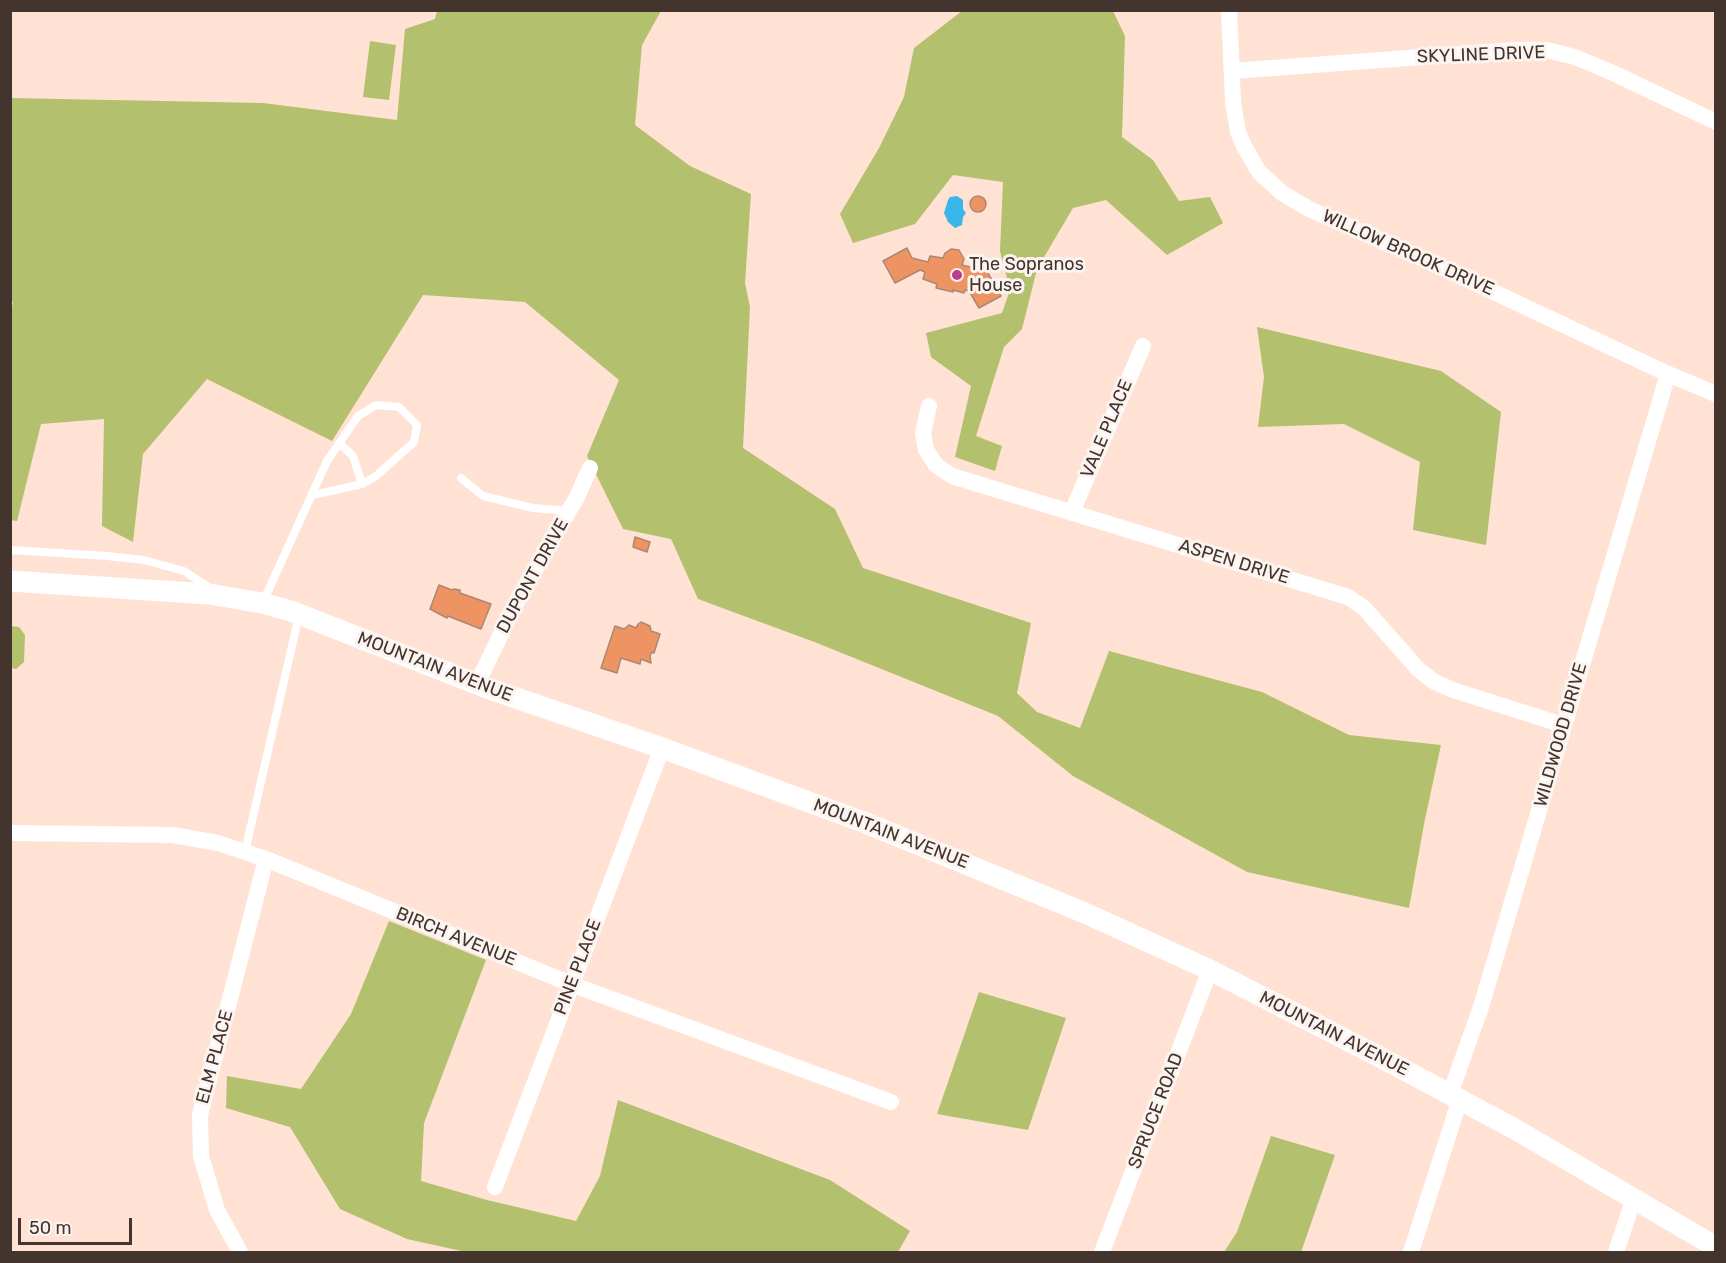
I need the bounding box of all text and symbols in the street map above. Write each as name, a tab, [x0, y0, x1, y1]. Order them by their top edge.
street label: SKYLINE DRIVE	[1416, 42, 1546, 68]
street label: WILLOW BROOK DRIVE	[1319, 205, 1497, 301]
place label: The Sopranos House	[969, 254, 1084, 296]
marker: The Sopranos House	[950, 268, 964, 282]
street label: VALE PLACE	[1077, 377, 1137, 481]
street label: DUPONT DRIVE	[493, 515, 573, 637]
street label: ASPEN DRIVE	[1176, 535, 1292, 589]
street label: MOUNTAIN AVENUE	[354, 627, 516, 707]
street label: WILDWOOD DRIVE	[1530, 660, 1592, 810]
street label: MOUNTAIN AVENUE	[810, 794, 972, 874]
street label: BIRCH AVENUE	[393, 903, 519, 971]
street label: PINE PLACE	[550, 916, 606, 1018]
street label: MOUNTAIN AVENUE	[1256, 987, 1412, 1081]
street label: ELM PLACE	[192, 1008, 238, 1106]
street label: SPRUCE ROAD	[1124, 1050, 1188, 1172]
scale bar	[21, 1206, 135, 1244]
text: 50 m	[29, 1217, 72, 1239]

